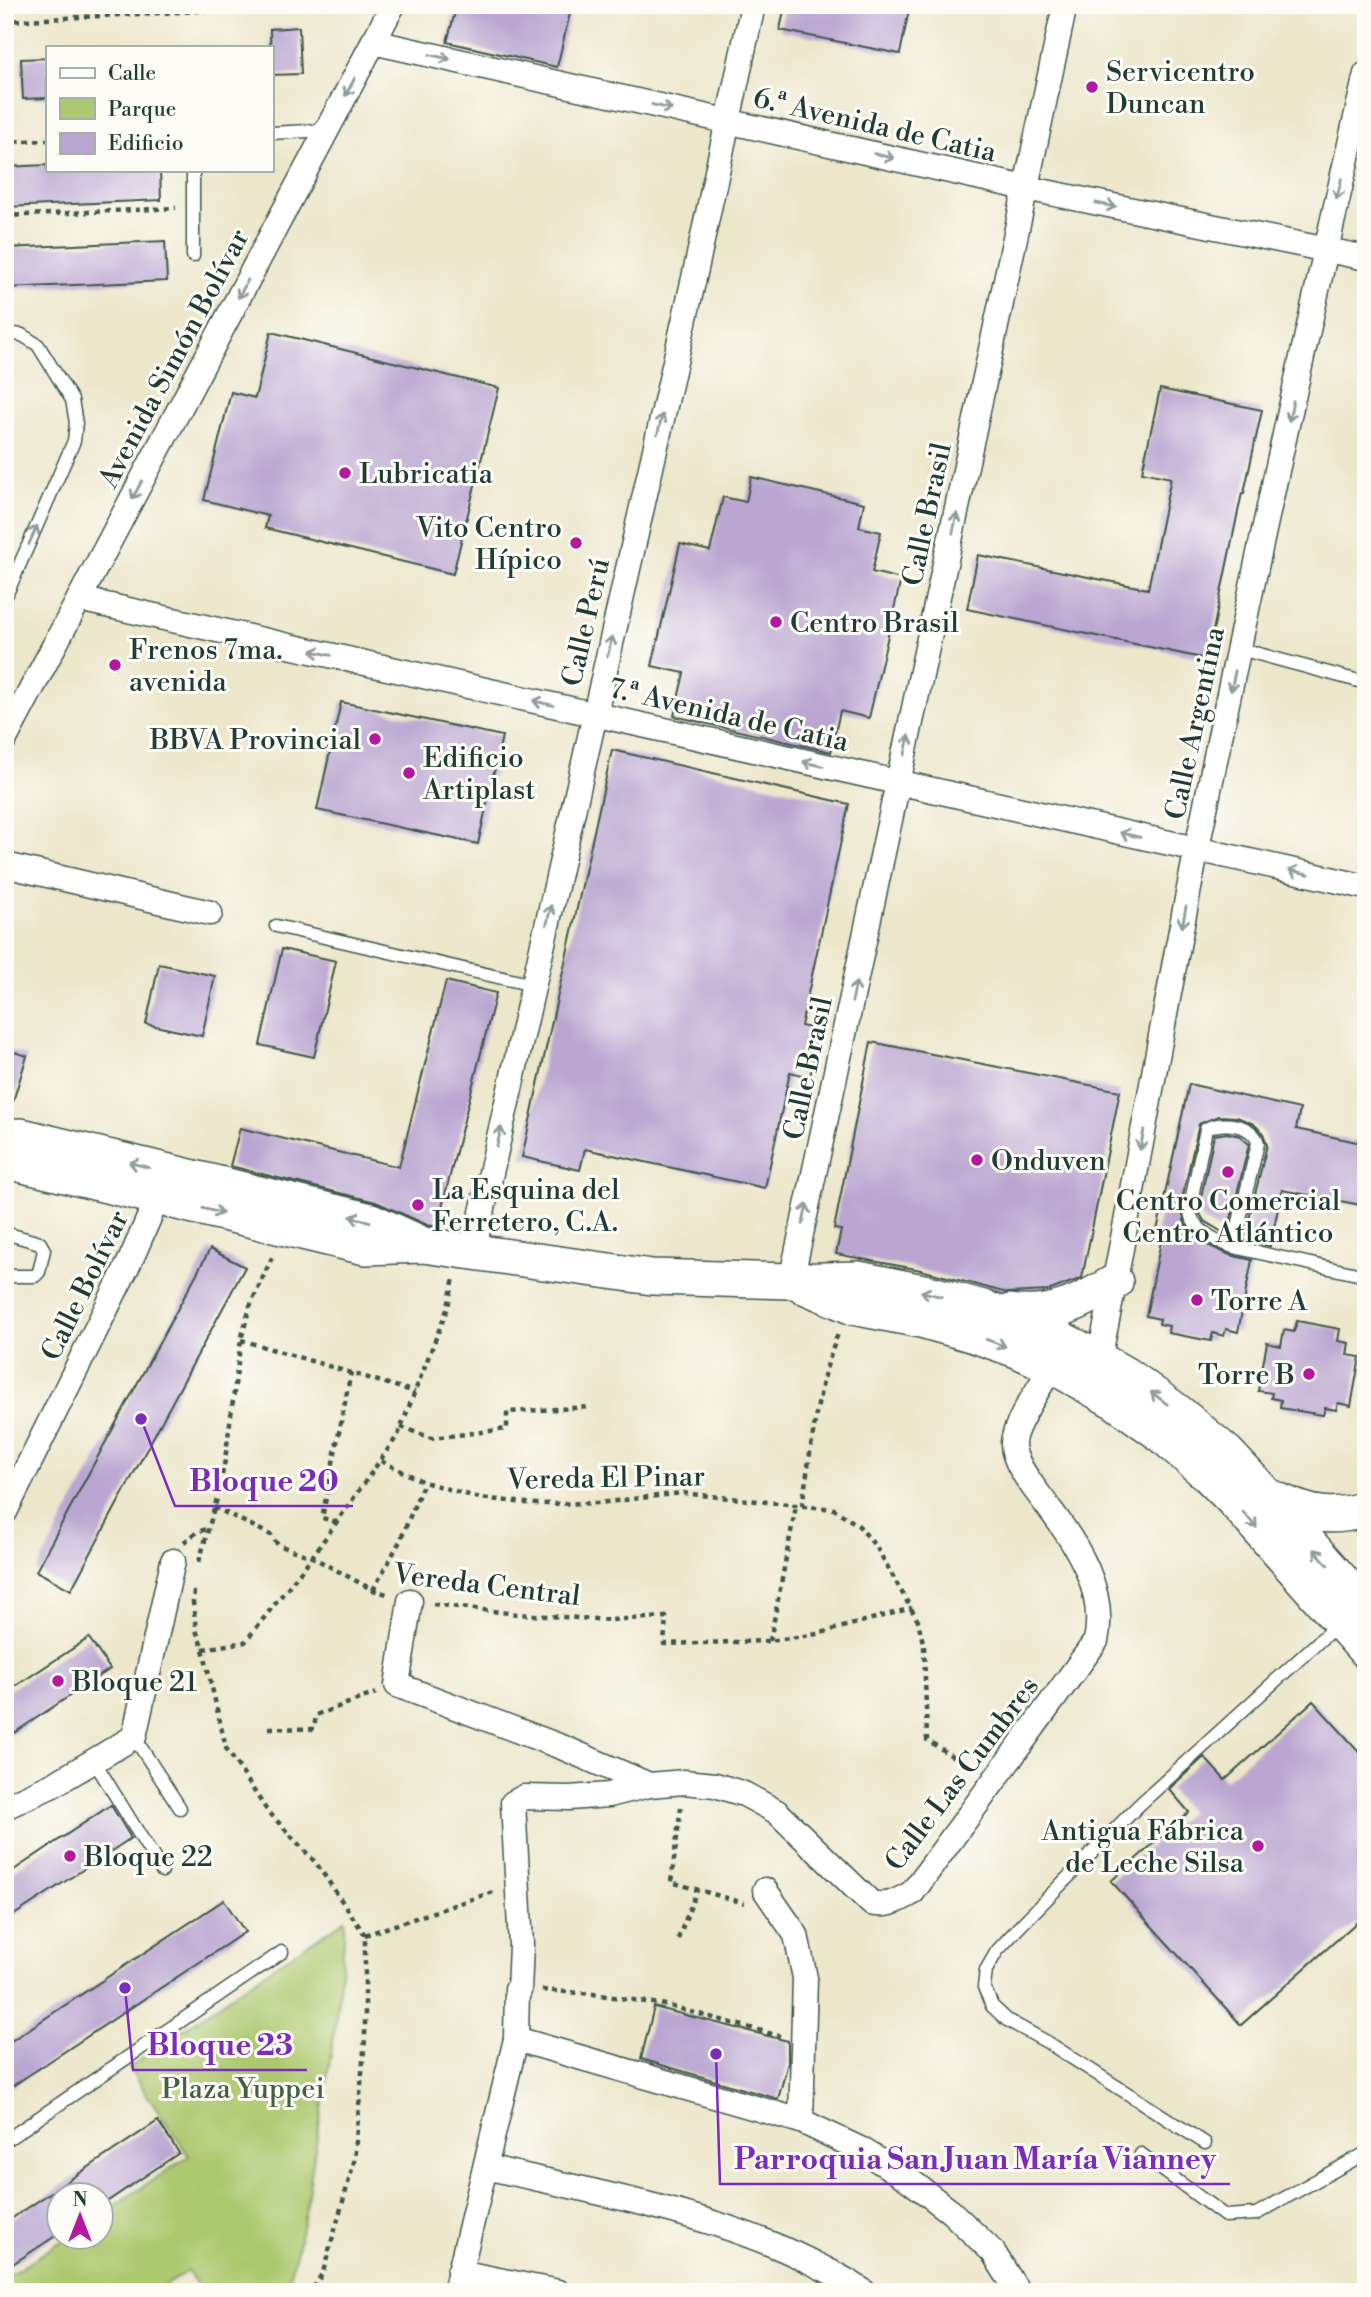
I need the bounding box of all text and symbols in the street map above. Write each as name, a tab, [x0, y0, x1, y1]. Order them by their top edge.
legend	[46, 46, 273, 172]
one-way arrow	[428, 51, 451, 64]
place label: Servicentro Duncan	[1106, 55, 1255, 122]
text: Calle	[108, 61, 156, 87]
one-way arrow	[342, 77, 356, 97]
marker: Servicentro Duncan	[1084, 79, 1100, 95]
street label: 6.ª Avenida de Catia	[750, 80, 1000, 171]
text: Parque	[108, 97, 176, 123]
one-way arrow	[650, 100, 673, 114]
text: Edificio	[108, 131, 184, 157]
one-way arrow	[872, 150, 895, 164]
one-way arrow	[1332, 177, 1345, 199]
one-way arrow	[1094, 198, 1117, 212]
street label: Avenida Simón Bolívar	[91, 223, 257, 495]
one-way arrow	[236, 278, 250, 299]
one-way arrow	[1284, 399, 1297, 422]
one-way arrow	[654, 413, 668, 436]
street label: Calle Brasil	[895, 439, 960, 589]
place label: Lubricatia	[359, 457, 494, 492]
marker: Lubricatia	[337, 465, 353, 481]
one-way arrow	[130, 479, 143, 500]
place label: Vito Centro Hípico	[415, 511, 562, 578]
one-way arrow	[948, 512, 962, 535]
one-way arrow	[27, 525, 40, 546]
marker: Vito Centro Hípico	[568, 535, 584, 551]
street label: Calle Perú	[555, 555, 618, 690]
place label: Centro Brasil	[790, 606, 959, 641]
marker: Centro Brasil	[768, 614, 784, 630]
street label: Calle Argentina	[1158, 623, 1233, 823]
place label: Frenos 7ma. avenida	[129, 633, 283, 700]
one-way arrow	[604, 635, 617, 657]
one-way arrow	[310, 646, 333, 660]
marker: Frenos 7ma. avenida	[107, 657, 123, 673]
one-way arrow	[1226, 669, 1240, 692]
street label: 7.ª Avenida de Catia	[606, 671, 853, 760]
one-way arrow	[532, 696, 555, 709]
place label: BBVA Provincial	[149, 723, 361, 758]
marker: BBVA Provincial	[367, 731, 383, 747]
one-way arrow	[900, 734, 914, 757]
place label: Edificio Artiplast	[422, 741, 535, 808]
one-way arrow	[802, 756, 825, 770]
marker: Edificio Artiplast	[401, 765, 417, 781]
one-way arrow	[1120, 827, 1142, 840]
one-way arrow	[1288, 865, 1311, 879]
one-way arrow	[542, 904, 556, 927]
one-way arrow	[1177, 905, 1191, 928]
one-way arrow	[847, 981, 861, 1004]
street label: Calle Brasil	[776, 993, 841, 1143]
one-way arrow	[493, 1126, 506, 1149]
one-way arrow	[1135, 1128, 1149, 1151]
place label: Onduven	[991, 1144, 1106, 1179]
marker: Onduven	[969, 1152, 985, 1168]
one-way arrow	[128, 1158, 151, 1171]
marker: Centro Comercial Centro Atlántico	[1220, 1164, 1236, 1180]
place label: La Esquina del Ferretero, C.A.	[432, 1173, 620, 1240]
place label: Centro Comercial Centro Atlántico	[1116, 1184, 1340, 1251]
marker: La Esquina del Ferretero, C.A.	[410, 1197, 426, 1213]
one-way arrow	[799, 1203, 813, 1226]
street label: Calle Bolívar	[34, 1205, 137, 1367]
one-way arrow	[201, 1205, 224, 1218]
one-way arrow	[349, 1211, 372, 1225]
place label: Torre A	[1211, 1284, 1308, 1319]
one-way arrow	[920, 1287, 943, 1300]
marker: Torre A	[1189, 1292, 1205, 1308]
one-way arrow	[985, 1337, 1007, 1350]
place label: Torre B	[1198, 1358, 1295, 1393]
marker: Torre B	[1301, 1366, 1317, 1382]
one-way arrow	[1150, 1391, 1169, 1405]
callout: Bloque 20	[175, 1455, 353, 1506]
street label: Vereda El Pinar	[506, 1459, 706, 1498]
text: Bloque 20	[189, 1463, 339, 1501]
one-way arrow	[1242, 1510, 1258, 1528]
one-way arrow	[1312, 1549, 1329, 1566]
street label: Vereda Central	[390, 1557, 582, 1614]
place label: Bloque 21	[71, 1665, 197, 1700]
street label: Calle Las Cumbres	[878, 1670, 1047, 1878]
marker: Bloque 21	[50, 1673, 66, 1689]
place label: Antigua Fábrica de Leche Silsa	[1041, 1814, 1245, 1881]
marker: Antigua Fábrica de Leche Silsa	[1250, 1838, 1266, 1854]
place label: Bloque 22	[83, 1840, 213, 1875]
marker: Bloque 22	[62, 1848, 78, 1864]
callout: Bloque 23	[133, 2019, 307, 2070]
text: Bloque 23	[147, 2027, 293, 2065]
park label: Plaza Yuppei	[161, 2072, 325, 2107]
callout: Parroquia San Juan María Vianney	[720, 2133, 1230, 2184]
text: Parroquia San Juan María Vianney	[734, 2141, 1217, 2179]
north arrow	[46, 2182, 116, 2252]
text: N	[72, 2188, 88, 2212]

